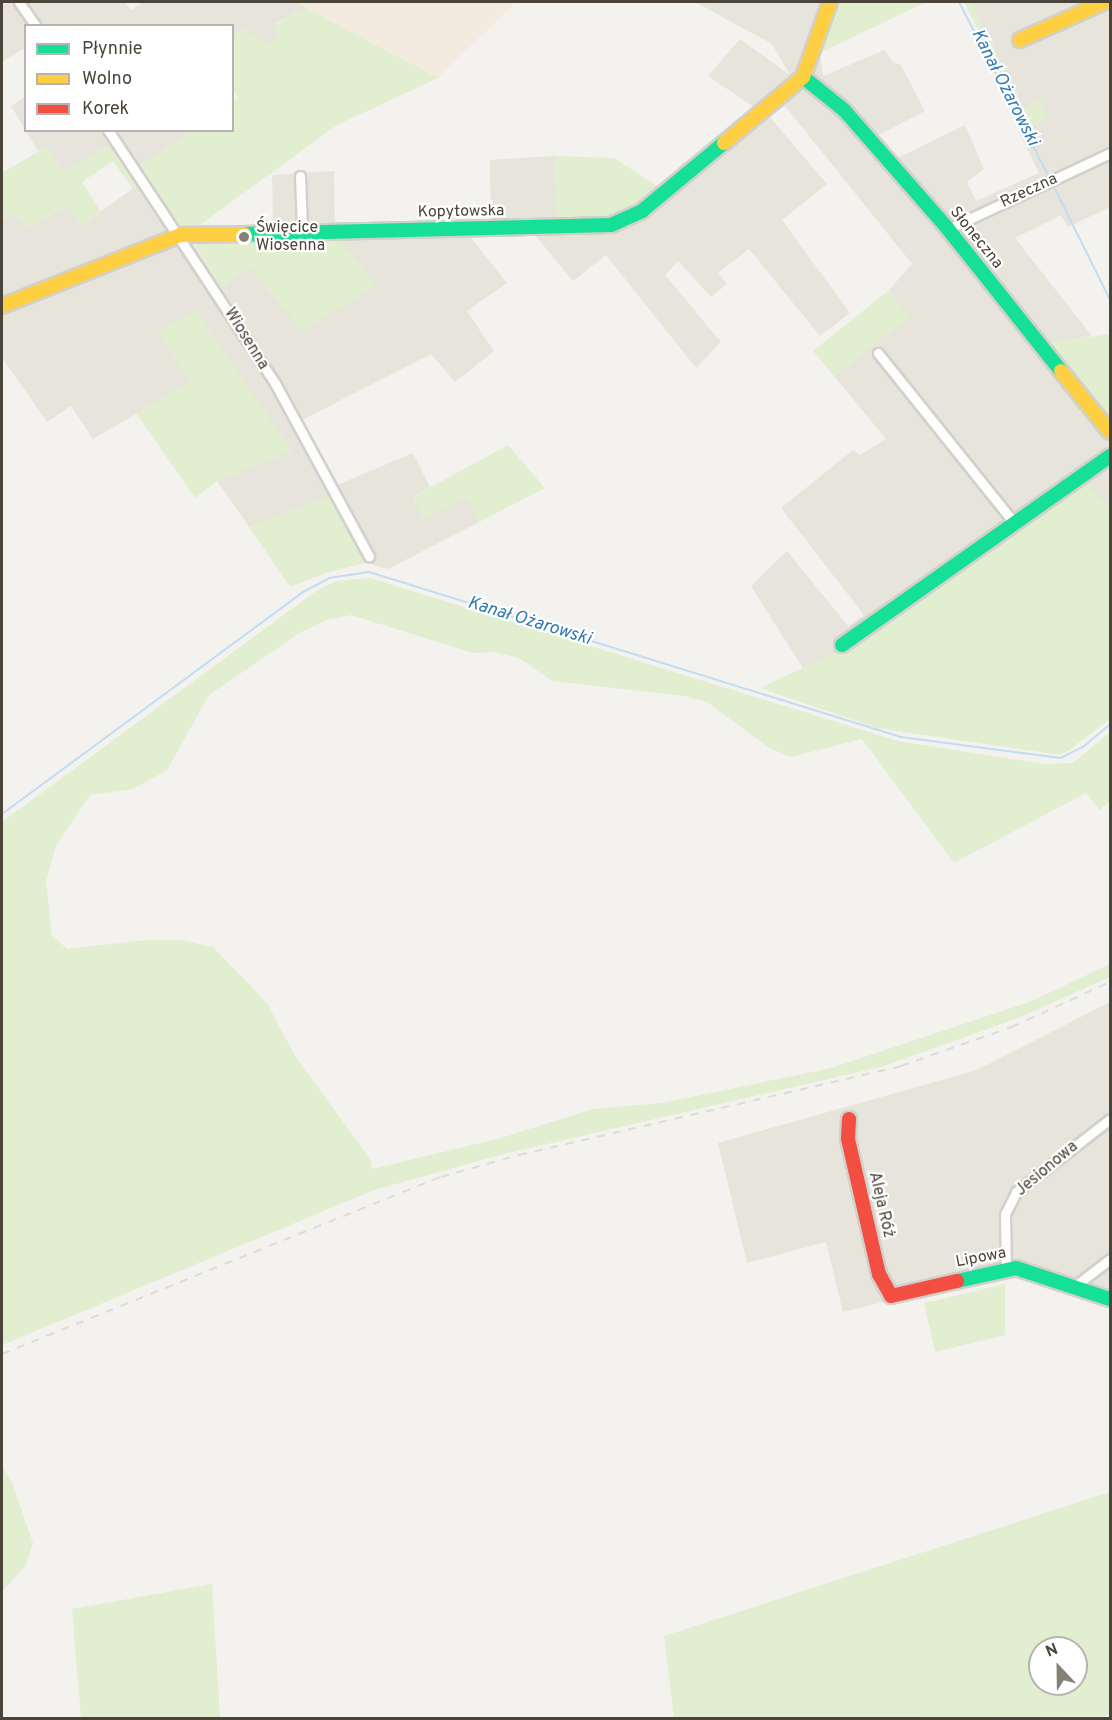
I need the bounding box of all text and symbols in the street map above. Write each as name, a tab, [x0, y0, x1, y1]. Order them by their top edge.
legend	[24, 24, 234, 132]
water label: Kanał Ożarowski	[965, 26, 1043, 150]
text: Płynnie	[82, 38, 143, 61]
text: Wolno	[82, 68, 132, 91]
text: Korek	[82, 98, 129, 121]
street label: Rzeczna	[997, 169, 1061, 213]
street label: Kopytowska	[418, 202, 504, 222]
street label: Słoneczna	[945, 203, 1007, 273]
place label: Święcice Wiosenna	[256, 218, 325, 256]
marker: Święcice Wiosenna	[237, 230, 251, 244]
street label: Wiosenna	[220, 305, 272, 373]
water label: Kanał Ożarowski	[465, 593, 593, 651]
street label: Jesionowa	[1012, 1137, 1082, 1201]
street label: Aleja Róż	[864, 1170, 898, 1240]
street label: Lipowa	[954, 1244, 1008, 1272]
north arrow	[1028, 1636, 1088, 1696]
text: N	[1043, 1640, 1061, 1663]

